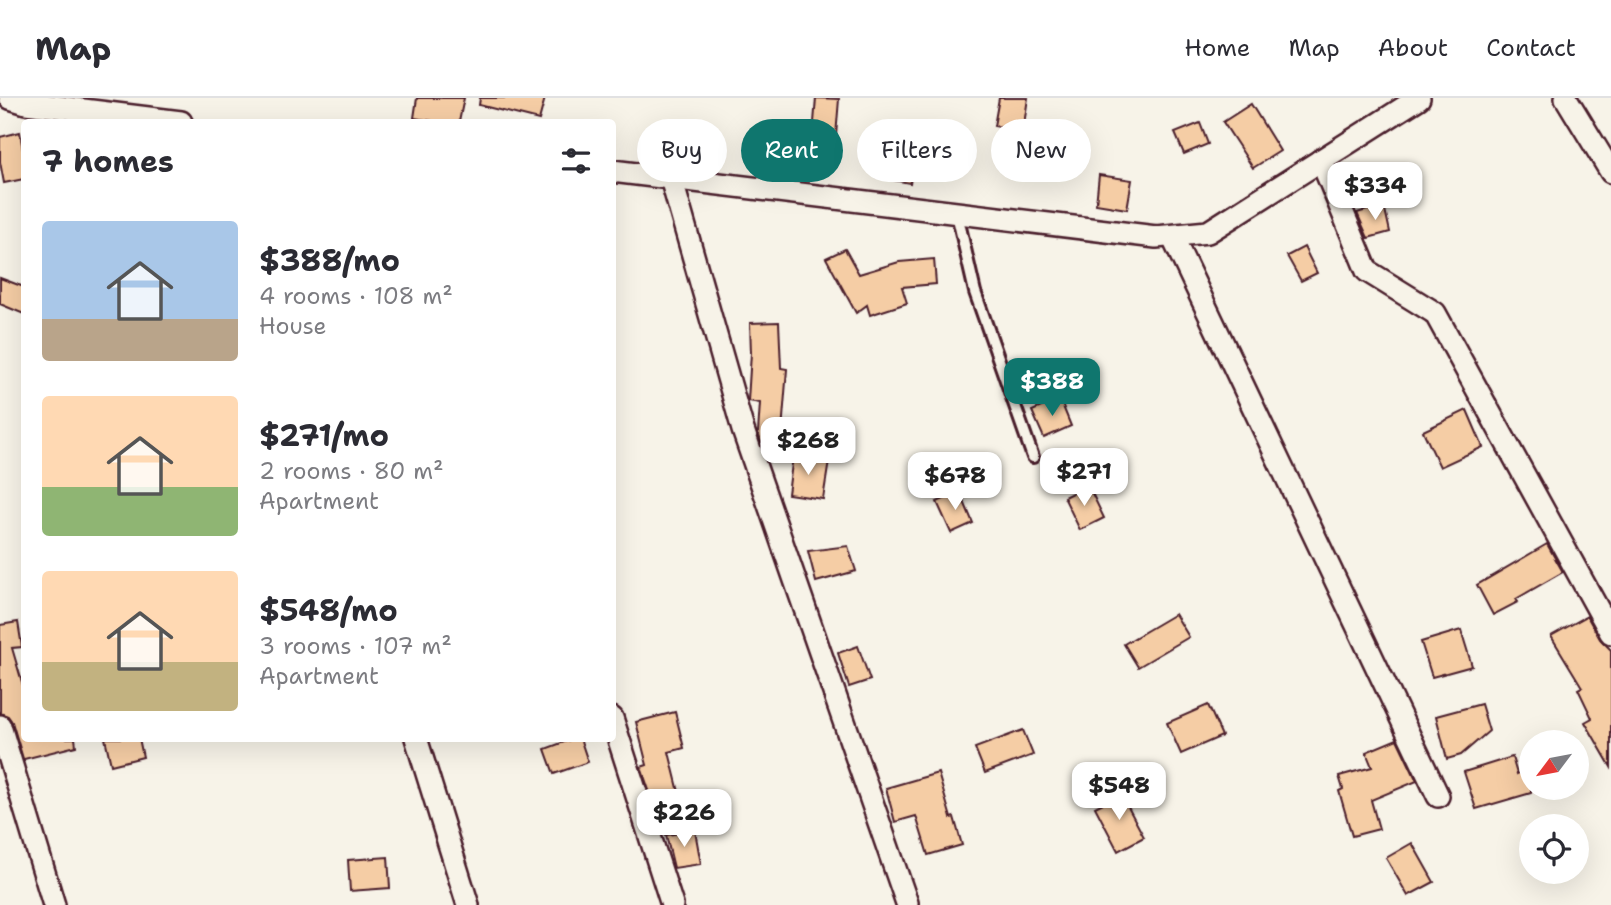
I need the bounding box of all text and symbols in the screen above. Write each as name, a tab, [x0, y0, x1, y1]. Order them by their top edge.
text: Map	[35, 26, 111, 71]
text: Home	[1184, 32, 1250, 64]
text: Map	[1288, 32, 1340, 64]
text: About	[1378, 32, 1448, 64]
text: Contact	[1486, 32, 1576, 64]
chip: Buy	[637, 119, 727, 182]
chip: Rent	[741, 119, 843, 182]
chip: Filters	[857, 119, 977, 182]
chip: New	[991, 119, 1091, 182]
text: 7 homes	[42, 141, 174, 182]
icon: filters	[557, 142, 595, 180]
pin: $334	[1334, 162, 1416, 222]
text: $334	[1343, 170, 1407, 200]
text: $388/mo	[259, 240, 400, 281]
icon: home	[98, 249, 182, 333]
text: 4 rooms · 108 m²	[259, 281, 453, 311]
text: House	[259, 311, 327, 341]
pin: $388	[1011, 358, 1093, 418]
text: $388	[1020, 366, 1084, 396]
text: $271/mo	[259, 415, 389, 456]
pin: $268	[767, 418, 849, 477]
icon: home	[98, 424, 182, 508]
text: $268	[777, 425, 839, 455]
pin: $271	[1043, 448, 1125, 508]
pin: $678	[914, 452, 996, 512]
text: 2 rooms · 80 m²	[259, 456, 444, 486]
text: $271	[1056, 456, 1112, 486]
text: $678	[924, 460, 986, 490]
text: Apartment	[259, 486, 379, 516]
text: $548/mo	[259, 590, 398, 631]
icon: home	[98, 599, 182, 683]
text: 3 rooms · 107 m²	[259, 631, 452, 661]
text: Apartment	[259, 661, 379, 691]
north arrow	[1519, 730, 1589, 800]
map controls	[1519, 730, 1589, 884]
pin: $548	[1078, 762, 1160, 822]
text: $548	[1088, 770, 1150, 800]
pin: $226	[643, 790, 725, 849]
text: $226	[653, 797, 715, 827]
button: locate	[1519, 814, 1589, 884]

